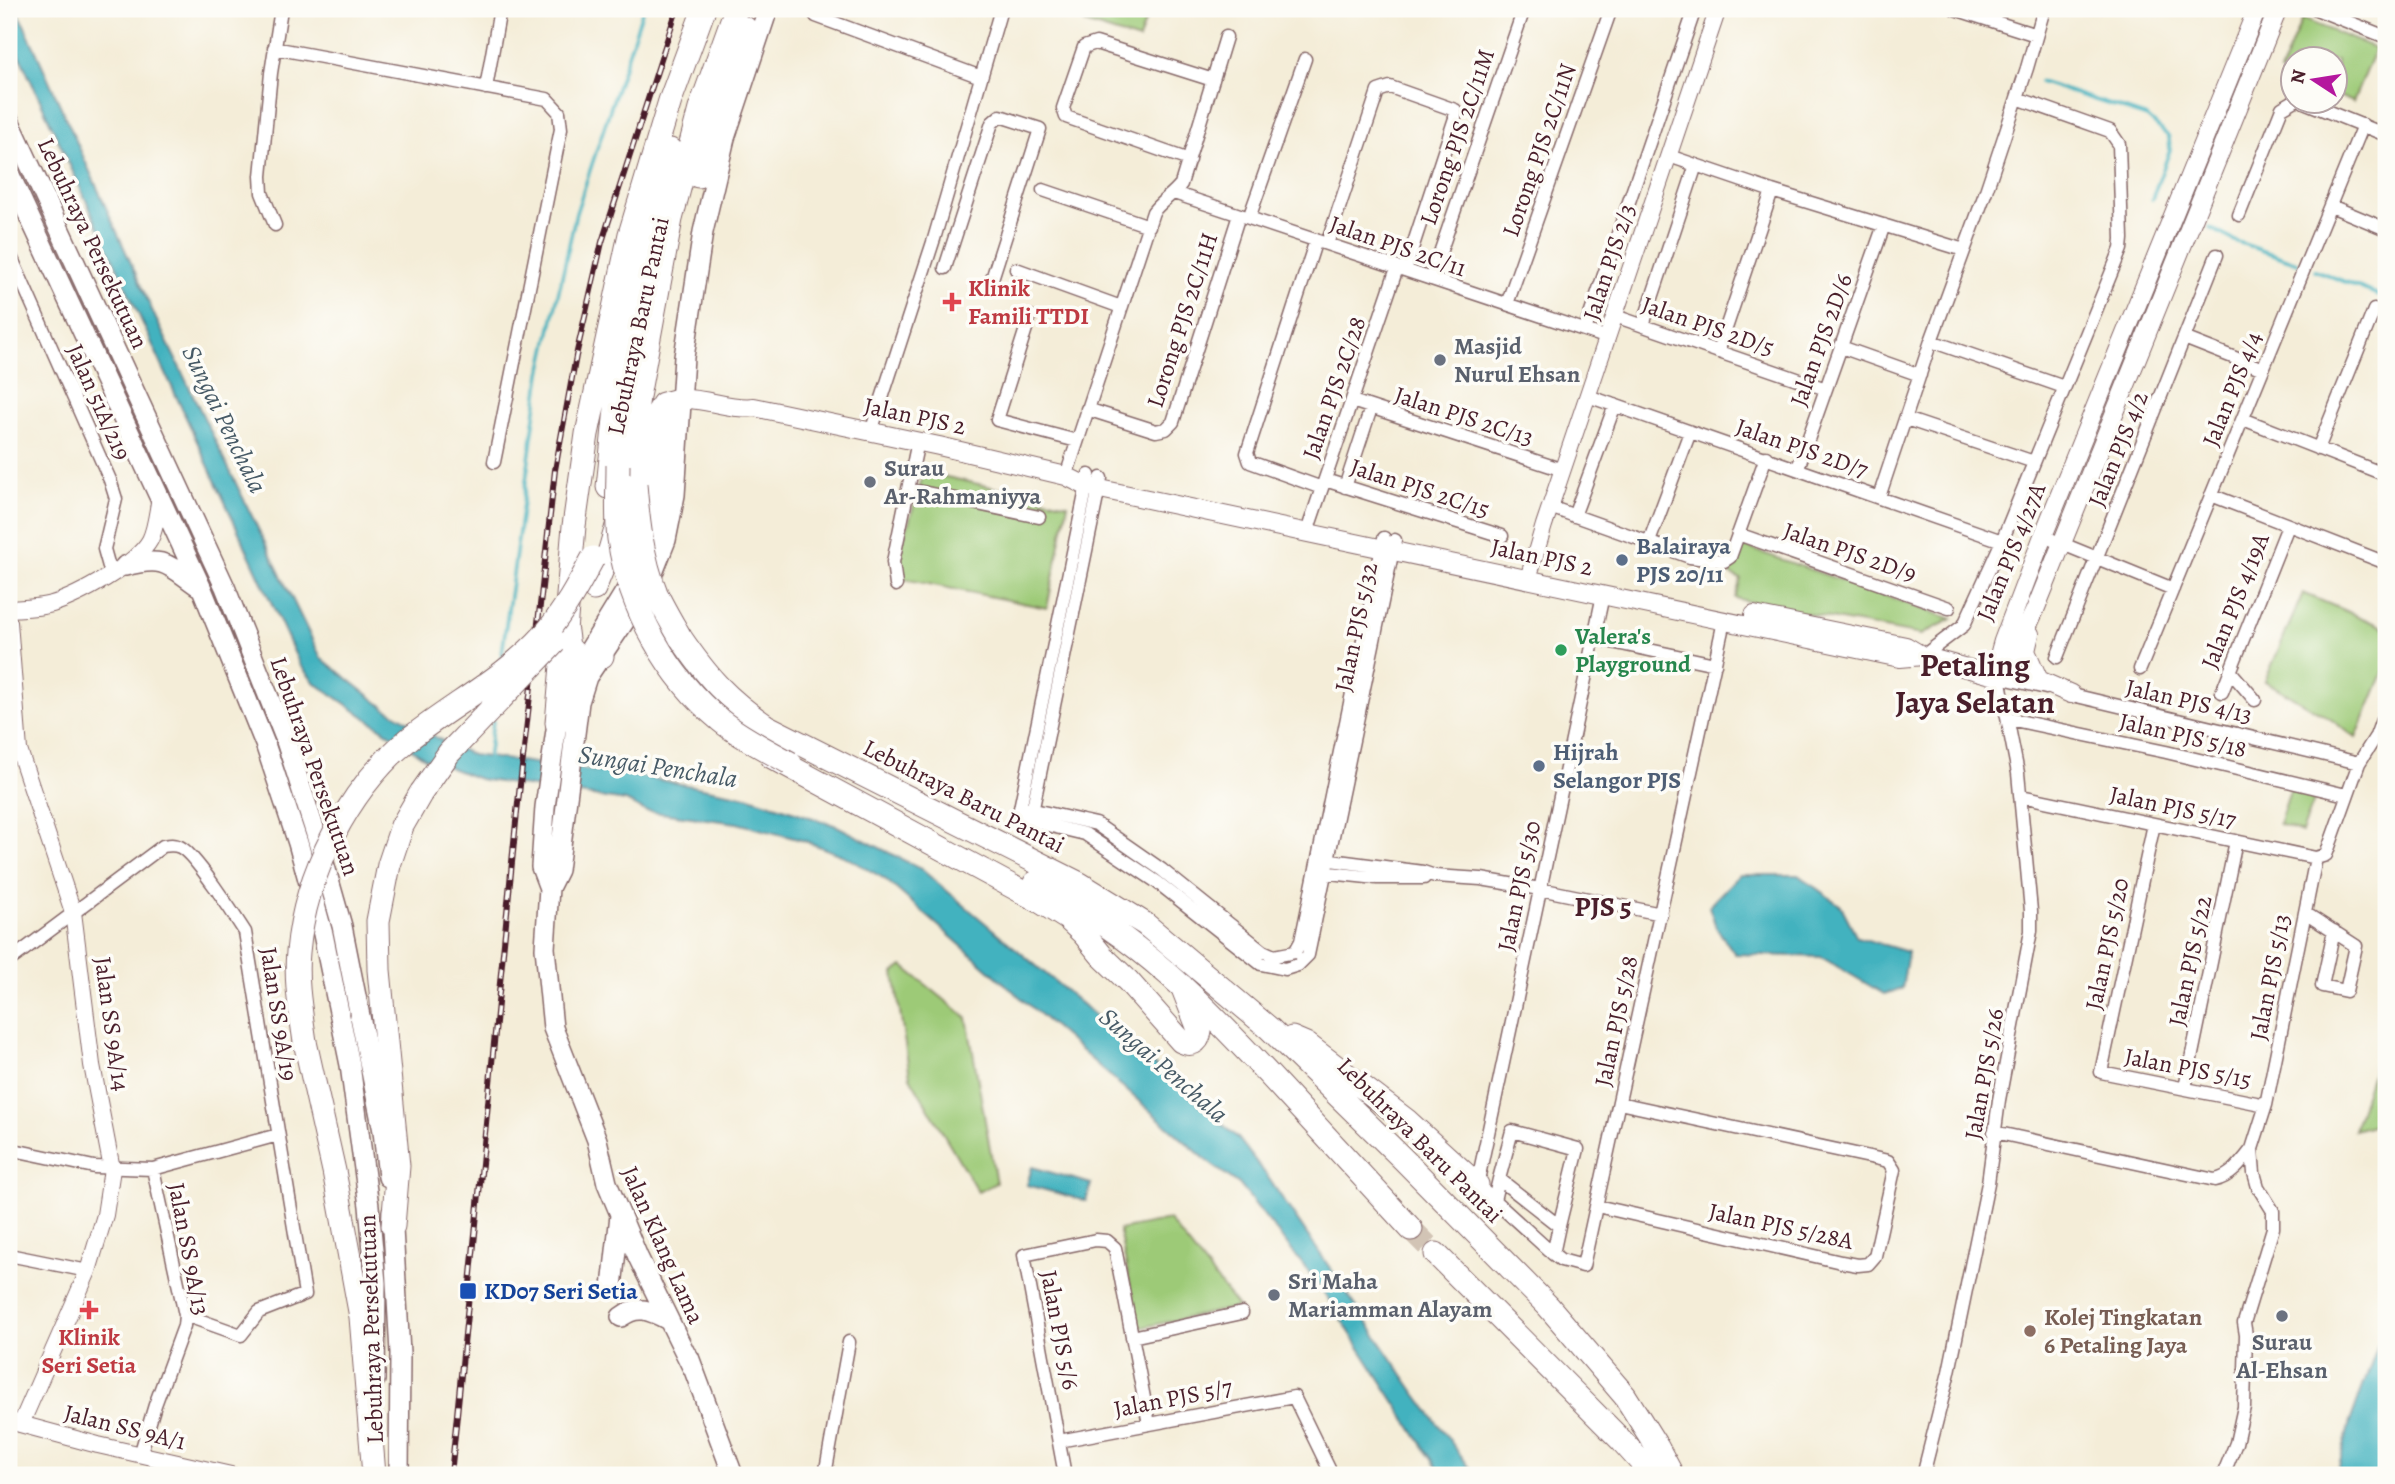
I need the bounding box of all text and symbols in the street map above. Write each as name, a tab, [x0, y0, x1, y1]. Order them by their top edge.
street label: Lorong PJS 2C/11M	[1412, 45, 1502, 229]
north arrow	[2280, 46, 2350, 116]
street label: Lorong PJS 2C/11N	[1494, 59, 1584, 241]
text: N	[2284, 67, 2313, 86]
street label: Lebuhraya Persekutuan	[30, 132, 156, 354]
street label: Jalan PJS 2/3	[1575, 199, 1643, 325]
street label: Jalan PJS 2C/11	[1325, 208, 1471, 284]
street label: Lebuhraya Baru Pantai	[599, 214, 677, 438]
street label: Lorong PJS 2C/11H	[1139, 228, 1225, 412]
street label: Jalan PJS 2D/6	[1782, 269, 1860, 411]
place label: Klinik Famili TTDI	[968, 272, 1089, 332]
street label: Jalan PJS 2D/5	[1637, 288, 1779, 364]
marker: Klinik Famili TTDI	[942, 292, 962, 312]
street label: Jalan PJS 2C/28	[1295, 312, 1373, 464]
street label: Jalan PJS 4/4	[2194, 327, 2270, 451]
place label: Masjid Nurul Ehsan	[1454, 330, 1581, 390]
street label: Jalan 51A/219	[59, 339, 139, 465]
water label: Sungai Penchala	[174, 339, 275, 499]
marker: Masjid Nurul Ehsan	[1432, 352, 1448, 368]
street label: Jalan PJS 2C/13	[1390, 378, 1538, 454]
street label: Jalan PJS 4/2	[2080, 386, 2156, 512]
street label: Jalan PJS 2	[861, 390, 969, 442]
street label: Jalan PJS 2D/7	[1732, 410, 1873, 486]
street label: Jalan PJS 2C/15	[1346, 450, 1494, 526]
place label: Surau Ar-Rahmaniyya	[883, 452, 1042, 512]
marker: Surau Ar-Rahmaniyya	[862, 474, 878, 490]
street label: Jalan PJS 4/27A	[1969, 477, 2054, 626]
street label: Jalan PJS 2D/9	[1779, 514, 1921, 590]
street label: Jalan PJS 4/19A	[2193, 527, 2277, 674]
place label: Balairaya PJS 20/11	[1636, 530, 1731, 590]
street label: Jalan PJS 2	[1488, 531, 1596, 583]
marker: Balairaya PJS 20/11	[1614, 552, 1630, 568]
street label: Jalan PJS 5/32	[1327, 559, 1385, 695]
place label: Valera's Playground	[1574, 620, 1691, 680]
marker: Valera's Playground	[1553, 642, 1569, 658]
district label: Petaling Jaya Selatan	[1895, 643, 2055, 724]
street label: Lebuhraya Persekutuan	[263, 652, 367, 880]
street label: Jalan PJS 4/13	[2123, 671, 2255, 731]
street label: Jalan PJS 5/18	[2116, 705, 2250, 765]
street label: Lebuhraya Baru Pantai	[858, 731, 1070, 861]
place label: Hijrah Selangor PJS	[1553, 736, 1681, 796]
water label: Sungai Penchala	[576, 737, 740, 796]
marker: Hijrah Selangor PJS	[1531, 758, 1547, 774]
street label: Jalan PJS 5/17	[2107, 778, 2240, 836]
street label: Jalan PJS 5/30	[1490, 818, 1548, 954]
street label: Jalan PJS 5/20	[2077, 875, 2137, 1013]
district label: PJS 5	[1574, 888, 1632, 926]
street label: Jalan PJS 5/22	[2161, 893, 2219, 1029]
street label: Jalan PJS 5/13	[2242, 911, 2298, 1043]
street label: Jalan SS 9A/19	[253, 945, 305, 1083]
street label: Jalan PJS 5/28	[1587, 953, 1645, 1089]
street label: Jalan SS 9A/14	[87, 955, 137, 1093]
water label: Sungai Penchala	[1092, 1000, 1236, 1131]
street label: Jalan PJS 5/26	[1957, 1006, 2011, 1142]
street label: Jalan PJS 5/15	[2122, 1040, 2254, 1096]
street label: Lebuhraya Baru Pantai	[1330, 1050, 1510, 1230]
street label: Jalan Klang Lama	[614, 1161, 712, 1330]
street label: Jalan SS 9A/13	[160, 1180, 218, 1318]
street label: Jalan PJS 5/28A	[1706, 1195, 1857, 1257]
street label: Lebuhraya Persekutuan	[351, 1214, 391, 1444]
place label: Sri Maha Mariamman Alayam	[1288, 1265, 1492, 1325]
street label: Jalan PJS 5/6	[1033, 1268, 1087, 1392]
place label: KD07 Seri Setia	[484, 1275, 638, 1307]
marker: KD07 Seri Setia	[458, 1281, 478, 1301]
marker: Sri Maha Mariamman Alayam	[1266, 1287, 1282, 1303]
marker: Klinik Seri Setia	[79, 1300, 99, 1320]
place label: Kolej Tingkatan 6 Petaling Jaya	[2044, 1301, 2203, 1361]
marker: Surau Al-Ehsan	[2274, 1308, 2290, 1324]
place label: Klinik Seri Setia	[42, 1321, 137, 1381]
marker: Kolej Tingkatan 6 Petaling Jaya	[2022, 1323, 2038, 1339]
place label: Surau Al-Ehsan	[2235, 1326, 2328, 1386]
street label: Jalan PJS 5/7	[1111, 1371, 1236, 1425]
street label: Jalan SS 9A/1	[61, 1396, 189, 1458]

